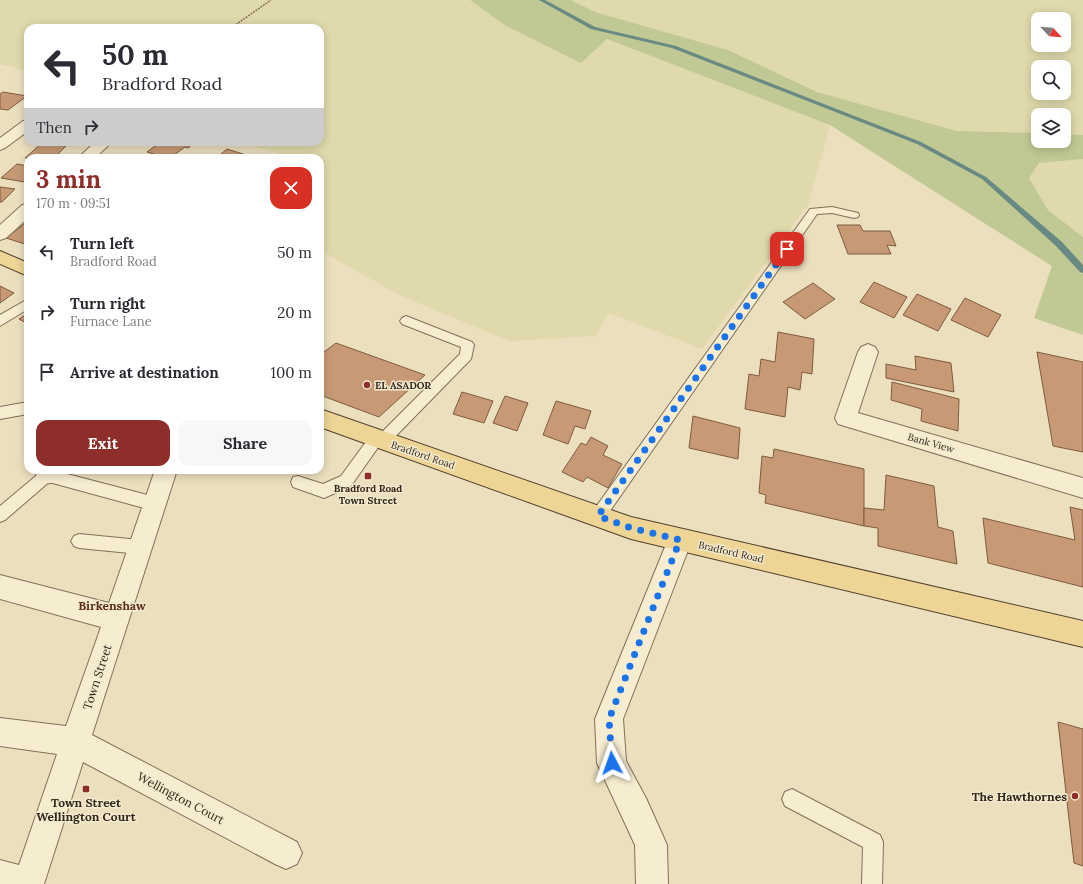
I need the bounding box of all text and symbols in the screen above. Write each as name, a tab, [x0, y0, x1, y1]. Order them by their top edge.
north arrow	[1031, 12, 1071, 52]
map controls	[1031, 12, 1071, 148]
text: 50 m	[102, 37, 168, 73]
icon: left	[36, 40, 88, 92]
button: search	[1031, 60, 1071, 100]
text: Bradford Road	[102, 72, 222, 95]
button: layers	[1031, 108, 1071, 148]
icon: right	[80, 116, 102, 138]
text: Then	[36, 118, 72, 137]
text: 3 min	[36, 164, 101, 195]
button: close	[270, 167, 312, 209]
text: 170 m · 09:51	[36, 195, 111, 212]
pin	[770, 232, 804, 266]
text: Turn left	[70, 234, 134, 253]
icon: arrive	[776, 238, 798, 260]
icon: left	[36, 241, 58, 263]
text: 50 m	[277, 243, 312, 262]
text: Bradford Road	[70, 253, 157, 270]
text: Turn right	[70, 294, 146, 313]
icon: right	[36, 301, 58, 323]
text: 20 m	[277, 303, 312, 322]
text: Furnace Lane	[70, 313, 152, 330]
icon: arrive	[36, 361, 58, 383]
text: Arrive at destination	[70, 363, 219, 382]
text: 100 m	[271, 363, 312, 382]
place label: EL ASADOR	[375, 379, 431, 392]
marker: EL ASADOR	[362, 380, 372, 390]
button: Exit	[36, 420, 170, 466]
button: Share	[178, 420, 312, 466]
street label: Bank View	[906, 430, 956, 456]
street label: Bradford Road	[389, 438, 457, 472]
marker: Bradford Road Town Street	[363, 471, 373, 481]
place label: Bradford Road Town Street	[334, 482, 402, 507]
street label: Bradford Road	[697, 538, 765, 566]
district label: Birkenshaw	[78, 598, 146, 613]
street label: Town Street	[79, 642, 115, 712]
position arrow	[591, 742, 633, 784]
street label: Wellington Court	[135, 769, 227, 827]
marker: Town Street Wellington Court	[81, 784, 91, 794]
place label: The Hawthornes	[972, 789, 1067, 804]
marker: The Hawthornes	[1070, 791, 1080, 801]
place label: Town Street Wellington Court	[36, 795, 137, 824]

